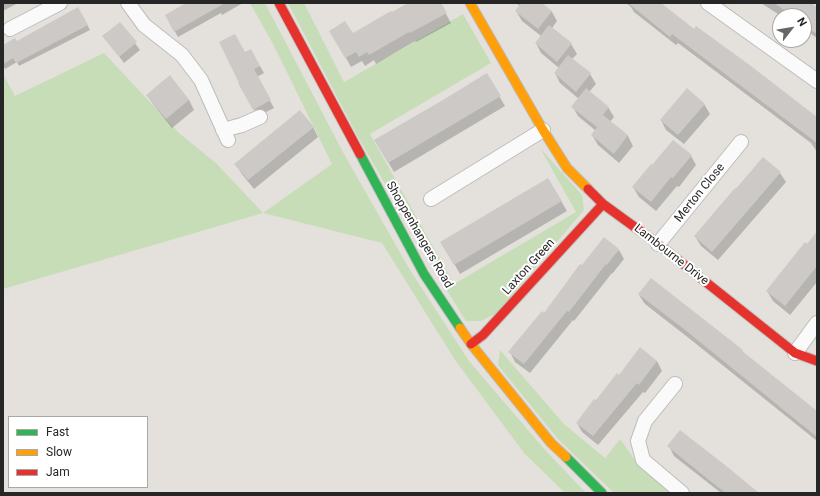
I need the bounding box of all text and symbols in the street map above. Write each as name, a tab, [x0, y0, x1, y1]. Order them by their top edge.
north arrow	[772, 8, 812, 48]
text: N	[794, 15, 809, 29]
street label: Merton Close	[672, 161, 728, 225]
street label: Shoppenhangers Road	[383, 179, 455, 291]
street label: Lambourne Drive	[631, 221, 711, 289]
street label: Laxton Green	[500, 236, 558, 298]
legend	[8, 416, 148, 488]
text: Fast	[46, 425, 69, 439]
text: Slow	[46, 445, 72, 459]
text: Jam	[46, 465, 70, 479]

